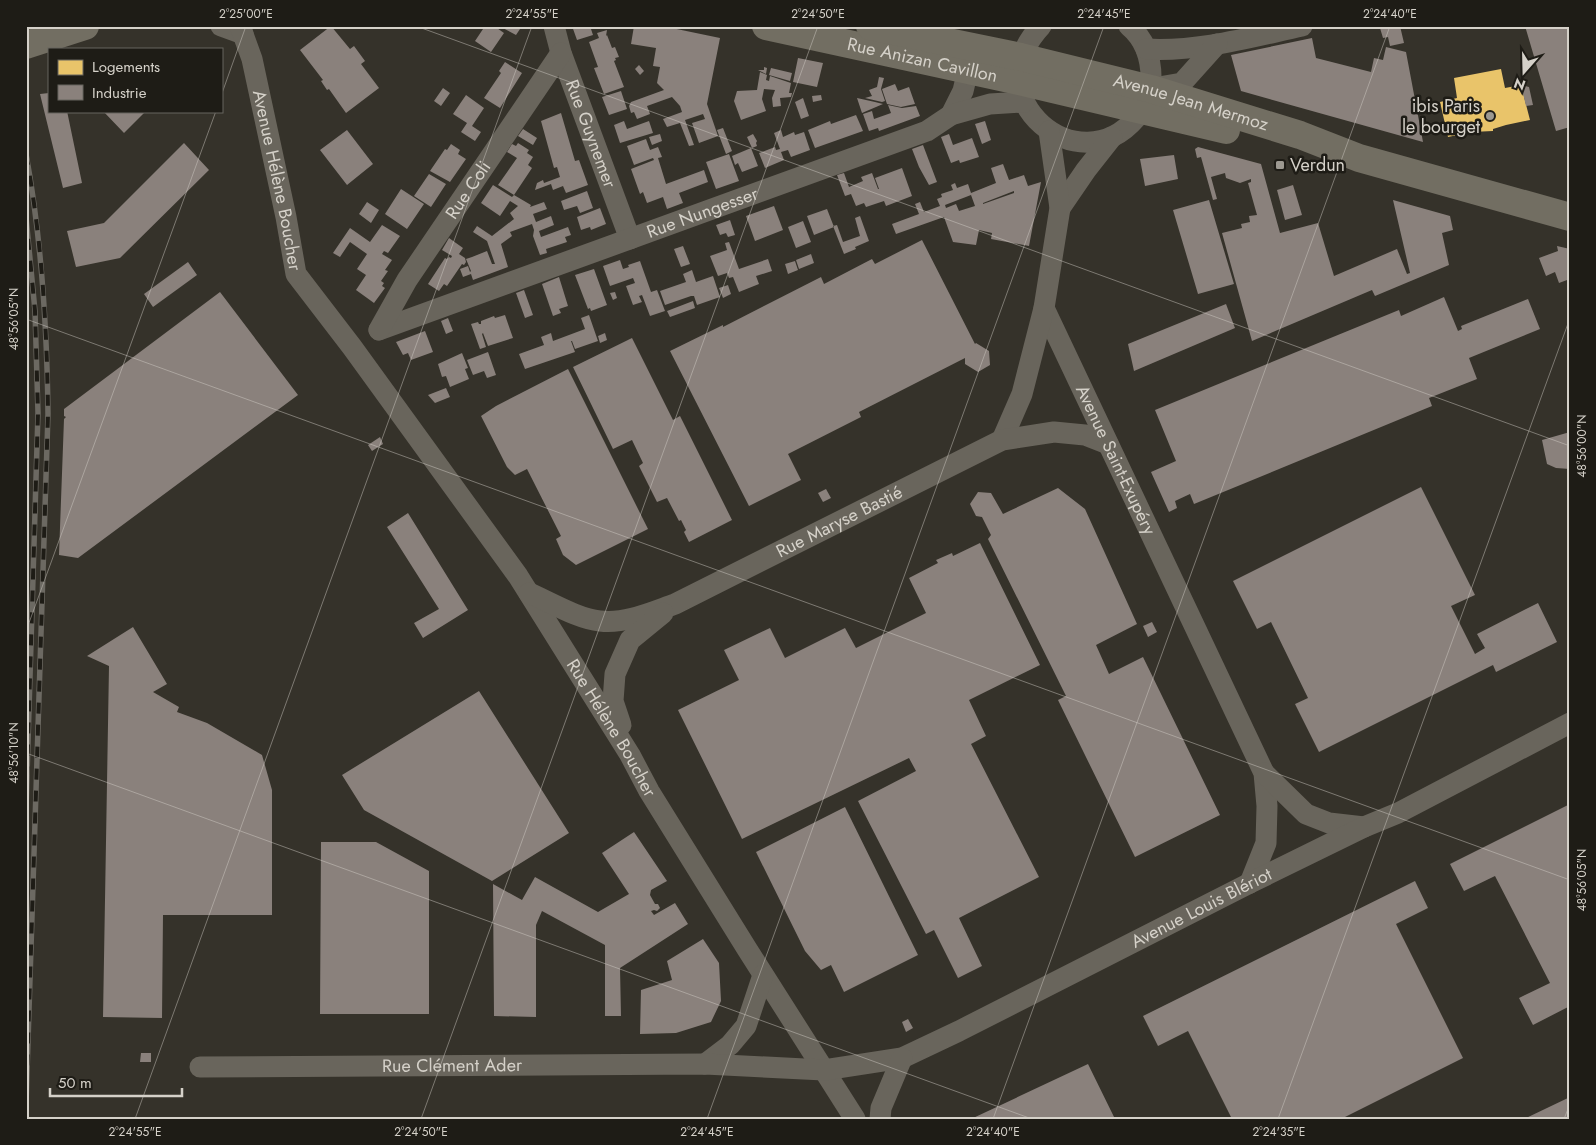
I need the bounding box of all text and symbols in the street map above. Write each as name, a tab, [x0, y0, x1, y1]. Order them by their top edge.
text: 2°25'00"E	[219, 5, 273, 23]
text: 2°24'55"E	[505, 5, 559, 23]
text: 2°24'50"E	[791, 5, 845, 23]
text: 2°24'45"E	[1077, 5, 1131, 23]
text: 2°24'40"E	[1363, 5, 1417, 23]
street label: Rue Anizan Cavillon	[845, 31, 1000, 89]
legend	[48, 48, 222, 112]
north arrow	[1498, 48, 1548, 98]
text: Logements	[92, 56, 160, 78]
street label: Avenue Jean Mermoz	[1111, 67, 1272, 138]
text: N	[1511, 73, 1528, 96]
street label: Rue Guynemer	[559, 76, 623, 192]
text: Industrie	[92, 82, 147, 104]
street label: Avenue Hélène Boucher	[246, 87, 308, 274]
place label: ibis Paris le bourget	[1402, 93, 1481, 140]
marker: ibis Paris le bourget	[1484, 110, 1496, 122]
place label: Verdun	[1290, 152, 1345, 178]
street label: Rue Coli	[439, 156, 497, 224]
marker: Verdun	[1274, 159, 1286, 171]
street label: Rue Nungesser	[643, 180, 762, 245]
text: 48°56'05"N	[5, 288, 23, 350]
street label: Avenue Saint-Exupéry	[1069, 381, 1163, 539]
text: 48°56'00"N	[1573, 414, 1591, 478]
street label: Rue Maryse Bastié	[772, 479, 907, 564]
street label: Rue Hélène Boucher	[560, 654, 663, 803]
text: 48°56'10"N	[5, 722, 23, 784]
text: 48°56'05"N	[1573, 849, 1591, 911]
street label: Avenue Louis Blériot	[1126, 861, 1277, 954]
street label: Rue Clément Ader	[382, 1052, 523, 1079]
scale bar	[50, 1065, 182, 1097]
text: 50 m	[58, 1072, 92, 1094]
text: 2°24'55"E	[108, 1123, 162, 1141]
text: 2°24'50"E	[394, 1123, 448, 1141]
text: 2°24'45"E	[680, 1123, 734, 1141]
text: 2°24'40"E	[966, 1123, 1020, 1141]
text: 2°24'35"E	[1253, 1123, 1305, 1141]

